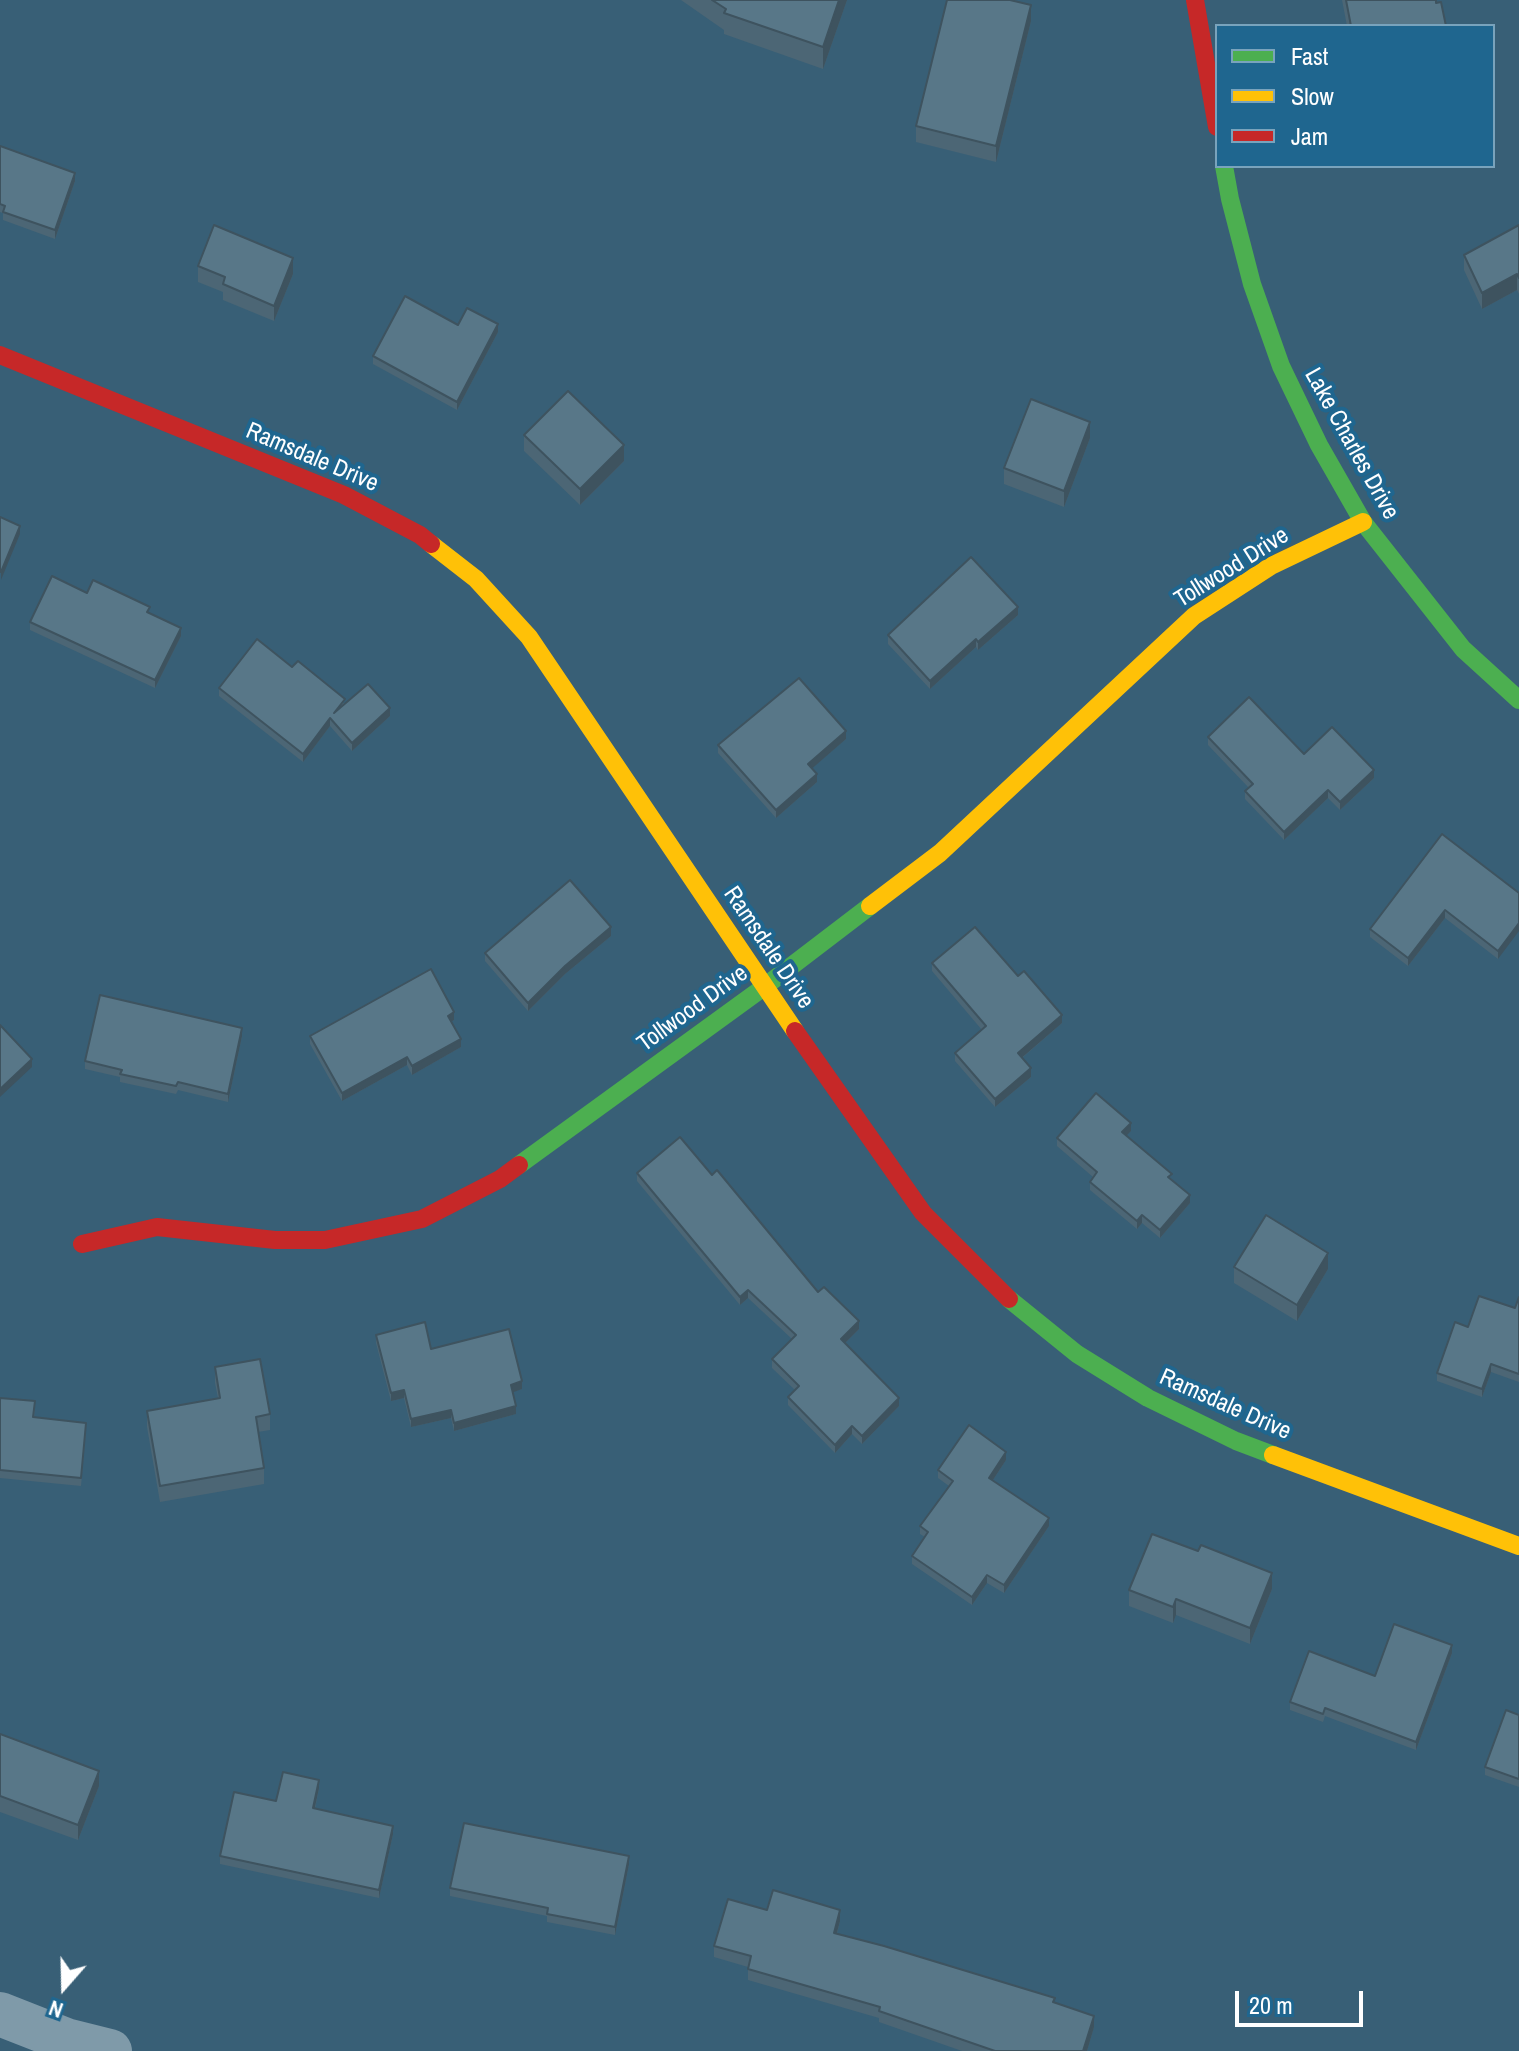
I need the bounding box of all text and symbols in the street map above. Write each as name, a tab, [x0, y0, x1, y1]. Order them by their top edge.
legend	[1215, 24, 1495, 168]
text: Fast	[1291, 40, 1328, 72]
text: Slow	[1291, 80, 1334, 112]
text: Jam	[1291, 120, 1328, 152]
street label: Lake Charles Drive	[1298, 363, 1404, 525]
street label: Ramsdale Drive	[241, 417, 383, 499]
street label: Tollwood Drive	[1170, 522, 1294, 614]
street label: Ramsdale Drive	[717, 881, 819, 1015]
street label: Tollwood Drive	[632, 959, 754, 1059]
street label: Ramsdale Drive	[1155, 1363, 1295, 1447]
north arrow	[24, 1947, 104, 2027]
scale bar	[1239, 1975, 1367, 2025]
text: 20 m	[1249, 1989, 1293, 2021]
text: N	[45, 1993, 67, 2026]

